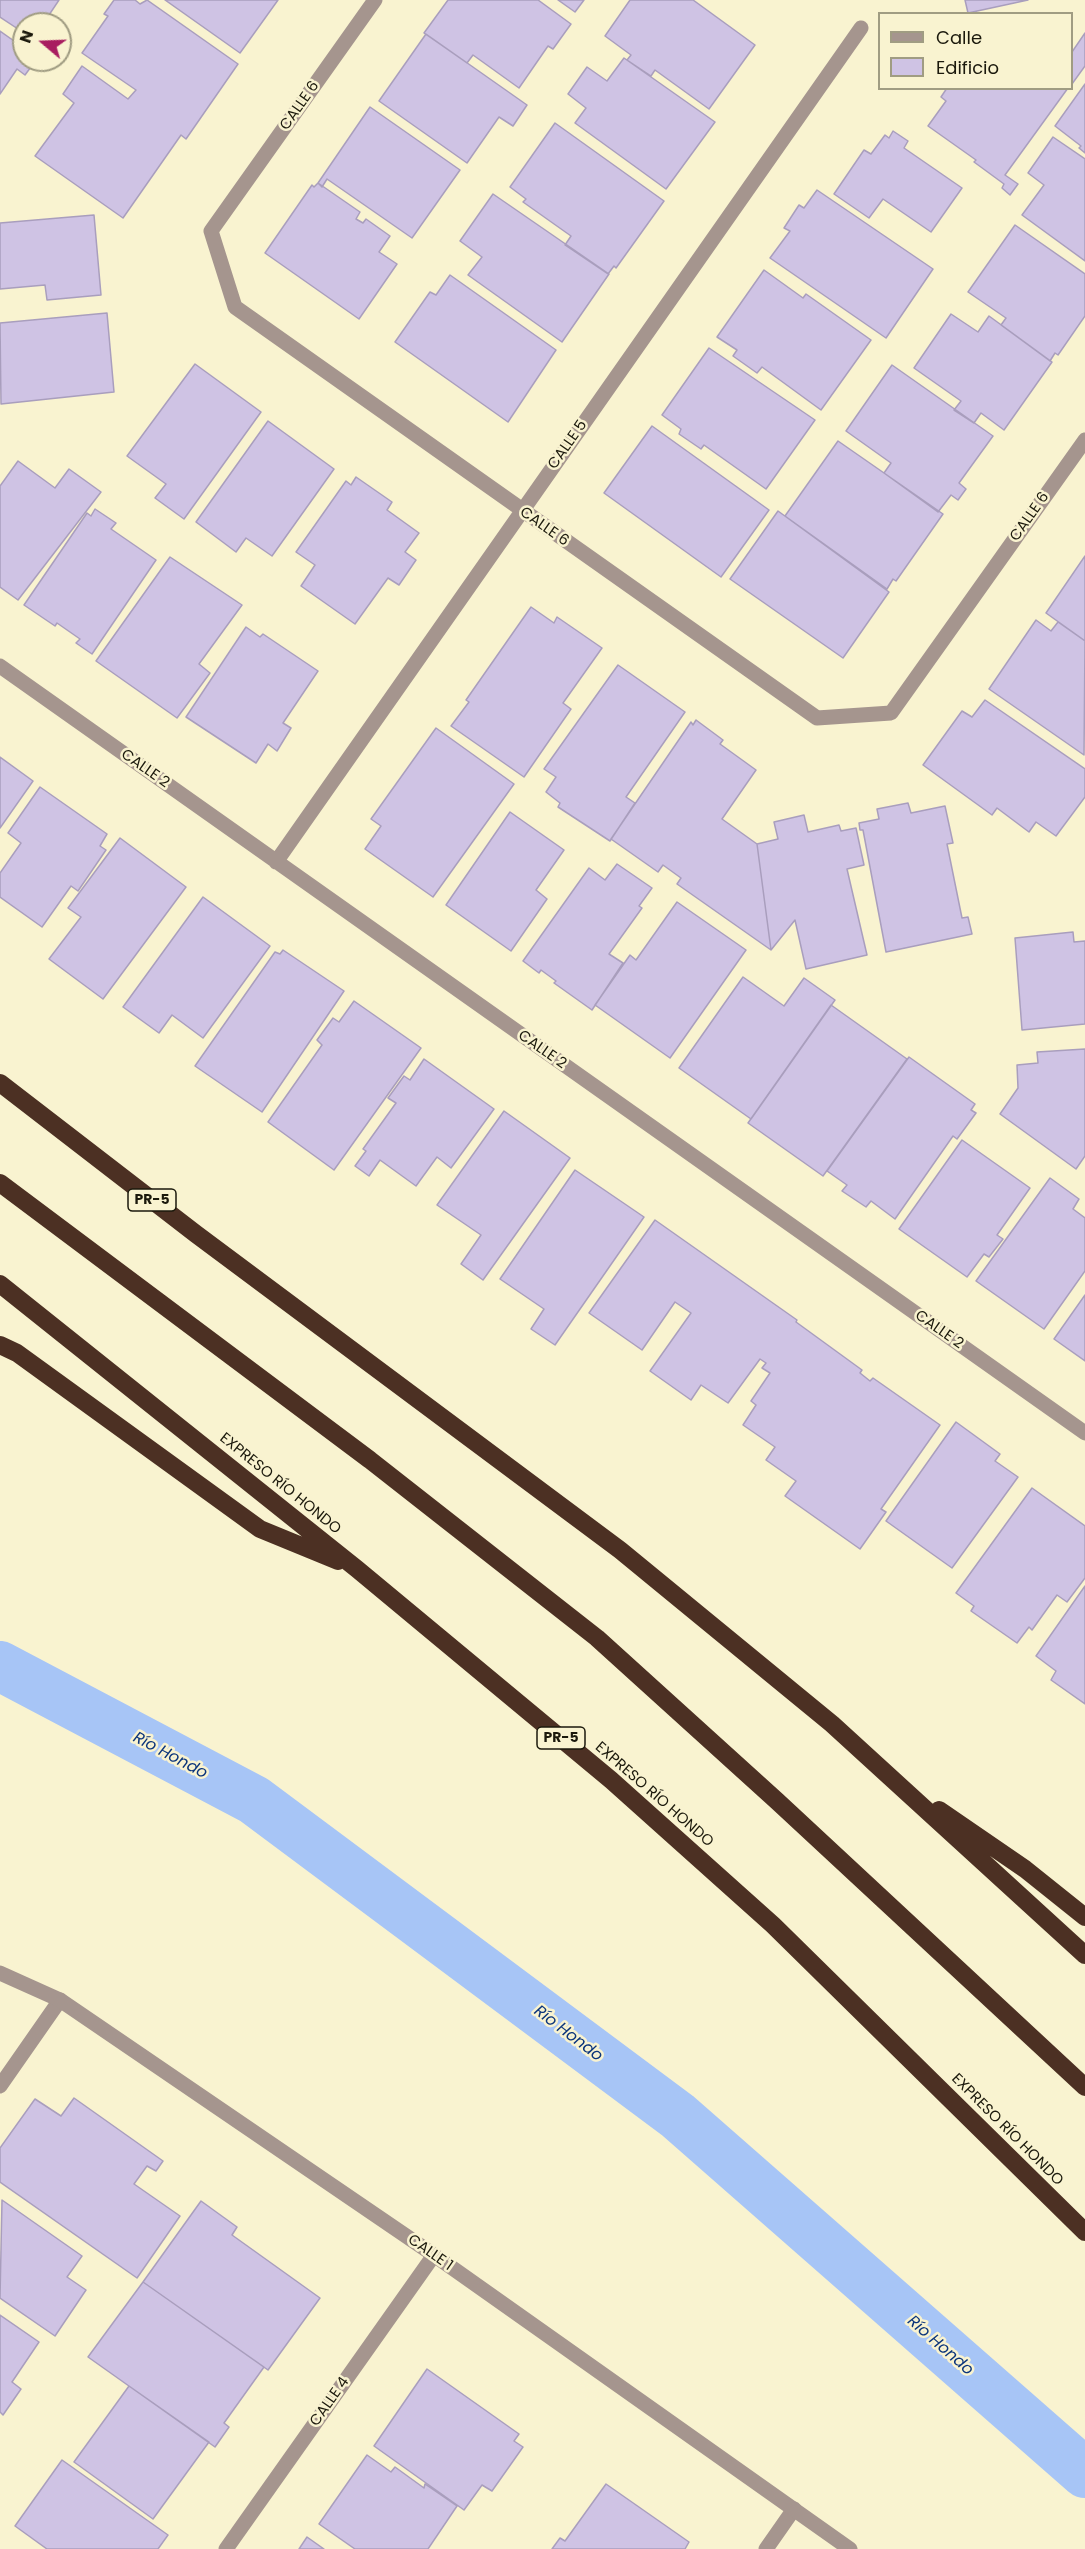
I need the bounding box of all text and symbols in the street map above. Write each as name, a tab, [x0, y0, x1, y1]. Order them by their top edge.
north arrow	[12, 12, 72, 72]
legend	[878, 12, 1073, 90]
text: Calle	[936, 25, 982, 50]
text: N	[14, 27, 39, 46]
text: Edificio	[936, 55, 999, 80]
street label: CALLE 6	[277, 78, 323, 134]
street label: CALLE 5	[545, 417, 591, 473]
street label: CALLE 6	[1007, 489, 1053, 545]
street label: CALLE 6	[516, 504, 572, 550]
street label: CALLE 2	[117, 746, 173, 792]
street label: CALLE 2	[514, 1027, 570, 1073]
road number: PR-5	[128, 1189, 176, 1211]
street label: CALLE 2	[911, 1307, 967, 1353]
street label: EXPRESO RÍO HONDO	[216, 1430, 344, 1538]
road number: PR-5	[537, 1727, 585, 1749]
water label: Río Hondo	[130, 1728, 210, 1784]
street label: EXPRESO RÍO HONDO	[591, 1739, 717, 1851]
water label: Río Hondo	[530, 2002, 606, 2066]
street label: EXPRESO RÍO HONDO	[947, 2070, 1067, 2190]
street label: CALLE 1	[404, 2231, 456, 2275]
water label: Río Hondo	[903, 2312, 977, 2380]
street label: CALLE 4	[307, 2374, 353, 2430]

